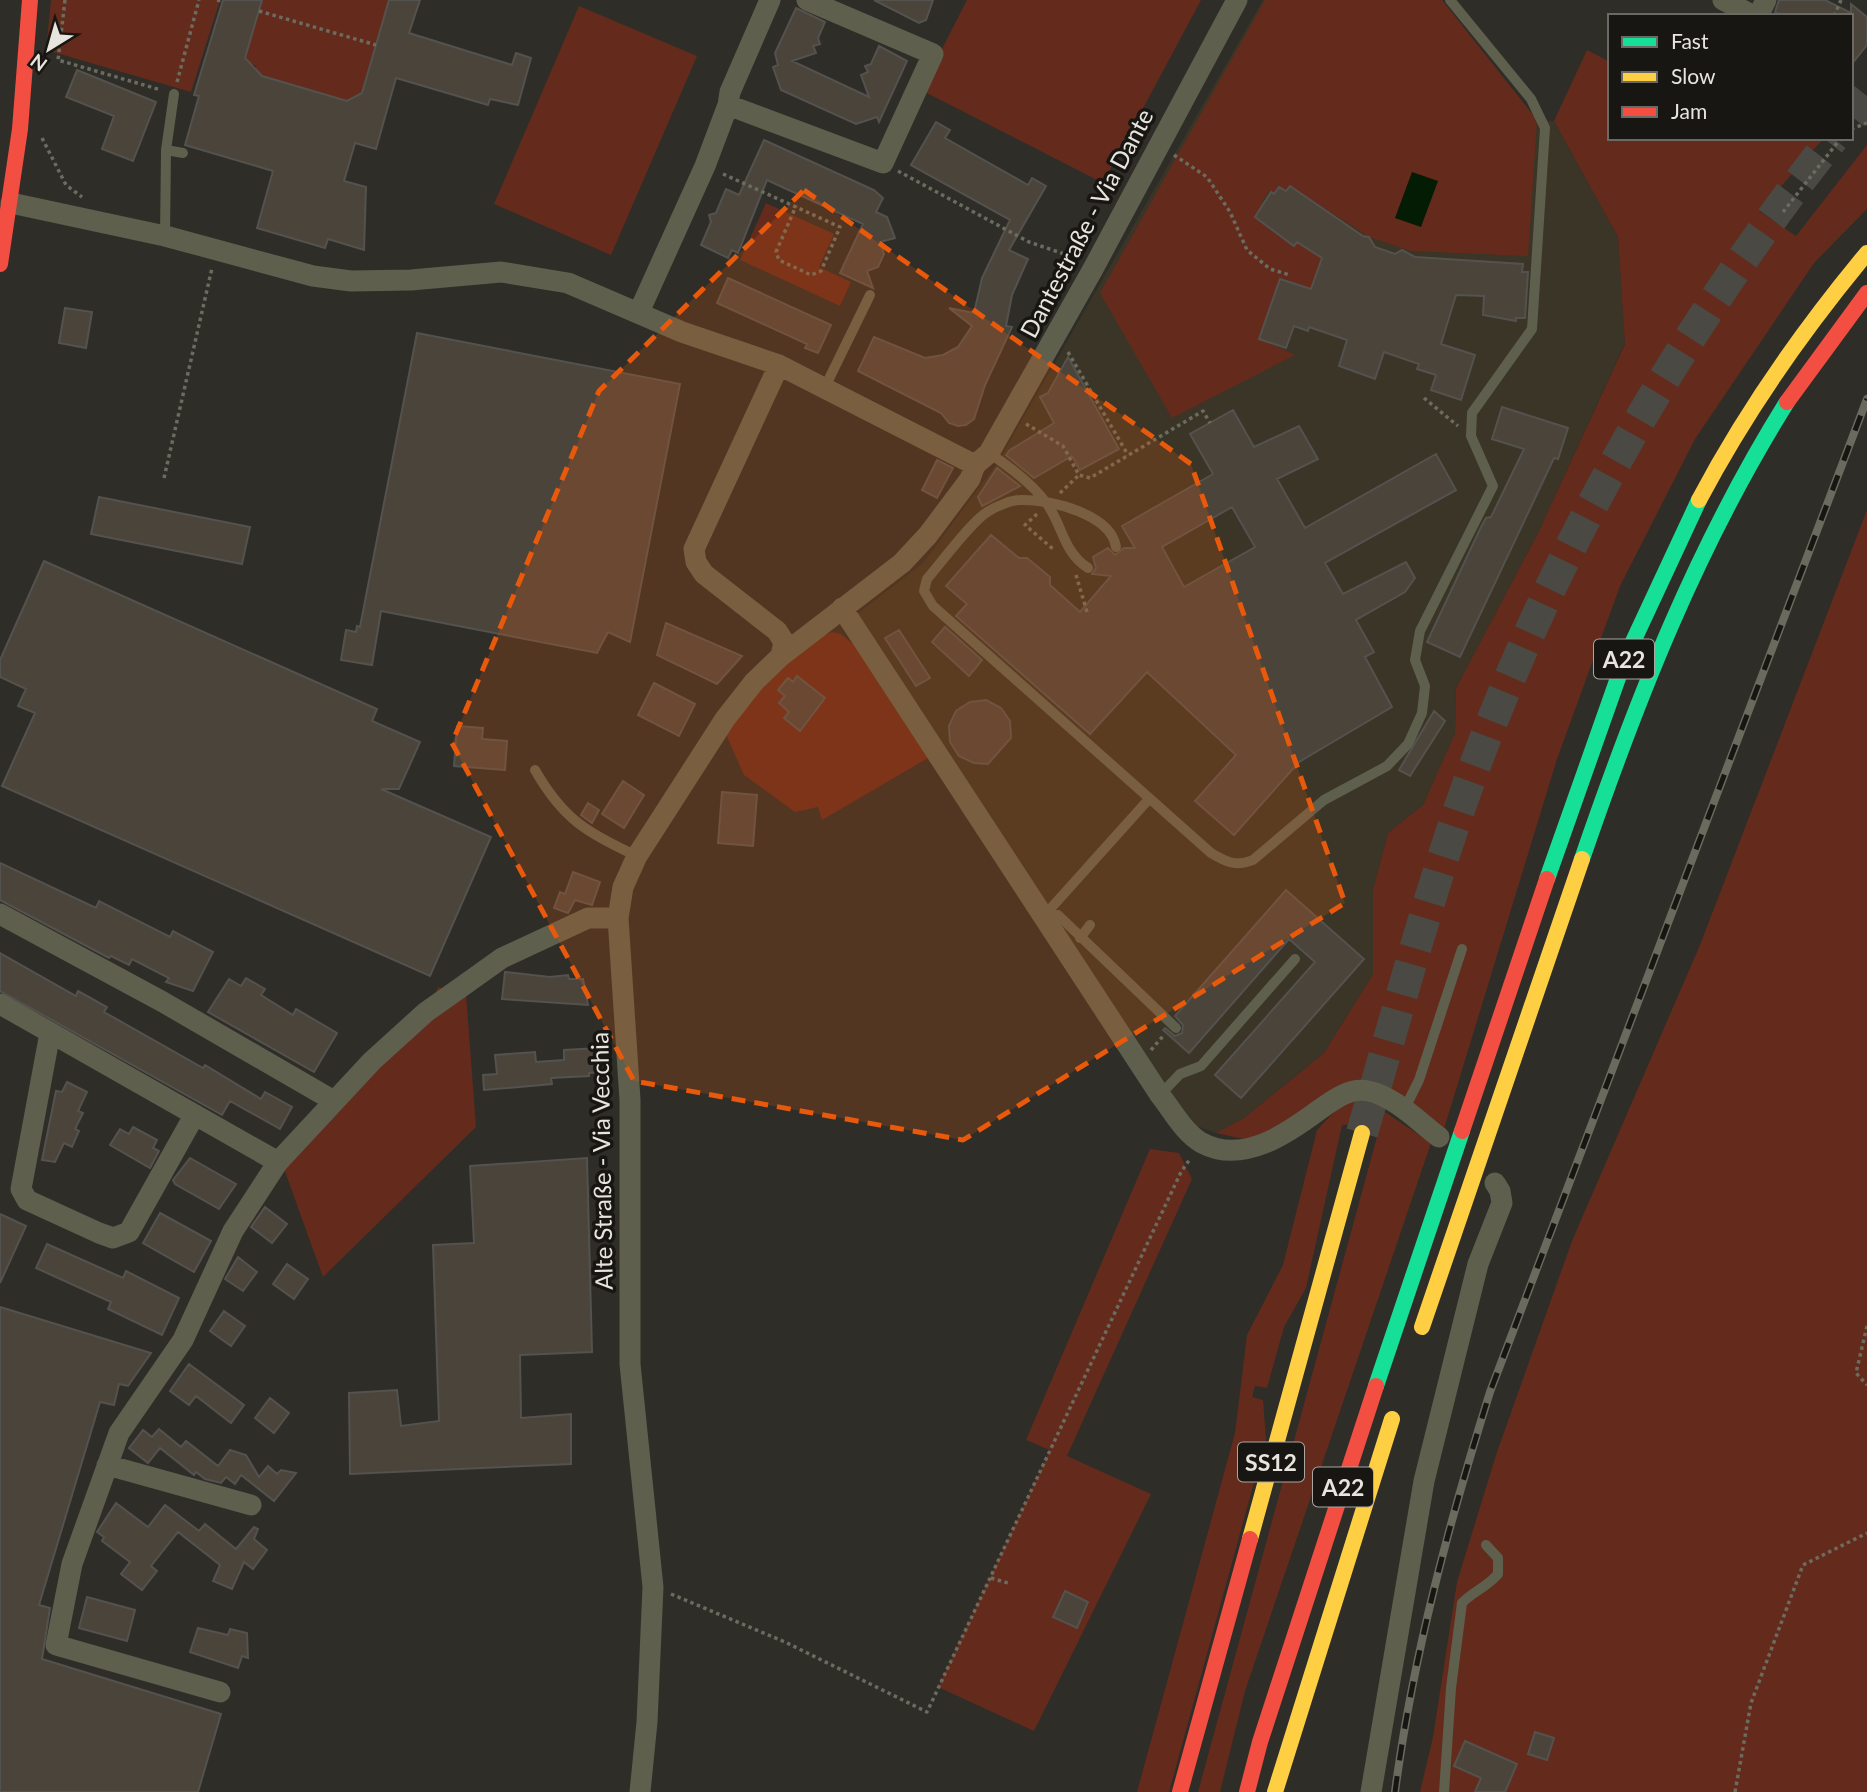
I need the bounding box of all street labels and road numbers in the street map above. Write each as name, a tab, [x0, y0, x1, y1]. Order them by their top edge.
street label: Dantestraße - Via Dante	[1013, 104, 1159, 342]
road number: A22	[1594, 639, 1654, 678]
street label: Alte Straße - Via Vecchia	[584, 1032, 618, 1290]
road number: SS12	[1238, 1442, 1304, 1482]
road number: A22	[1313, 1468, 1373, 1506]

